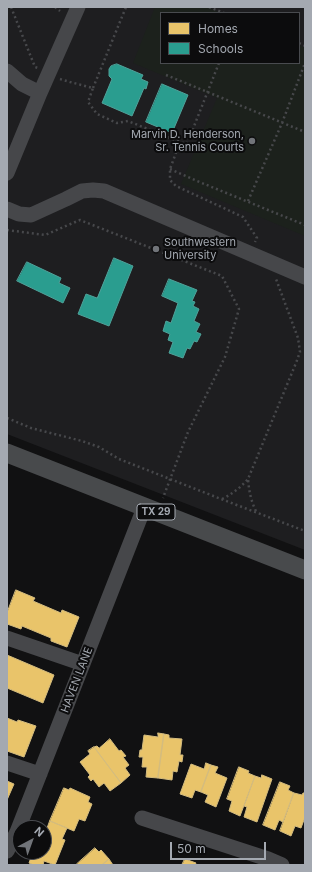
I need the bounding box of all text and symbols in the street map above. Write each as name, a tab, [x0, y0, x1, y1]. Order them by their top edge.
legend	[160, 12, 300, 64]
text: Homes	[198, 21, 238, 36]
text: Schools	[198, 41, 243, 56]
place label: Marvin D. Henderson, Sr. Tennis Courts	[131, 128, 244, 154]
marker: Marvin D. Henderson, Sr. Tennis Courts	[247, 136, 257, 146]
place label: Southwestern University	[164, 236, 236, 262]
marker: Southwestern University	[151, 244, 161, 254]
road number: TX 29	[137, 504, 175, 520]
street label: HAVEN LANE	[58, 645, 96, 715]
north arrow	[12, 820, 52, 860]
text: N	[31, 824, 47, 840]
scale bar	[172, 834, 268, 860]
text: 50 m	[177, 841, 206, 856]

